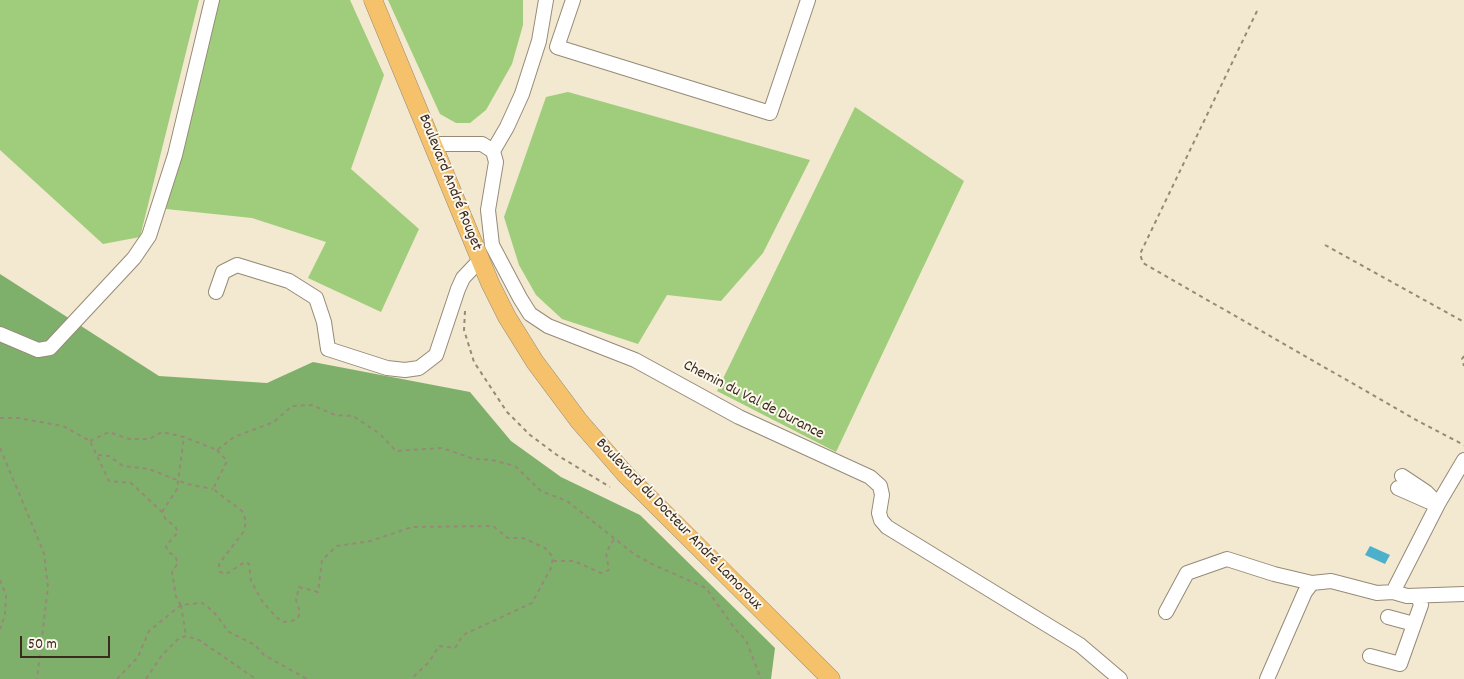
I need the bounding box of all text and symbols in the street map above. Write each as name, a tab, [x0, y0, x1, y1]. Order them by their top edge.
street label: Boulevard André Rouget	[413, 112, 485, 254]
street label: Chemin du Val de Durance	[679, 357, 827, 445]
street label: Boulevard du Docteur André Lamoroux	[591, 435, 765, 615]
scale bar	[22, 626, 112, 658]
text: 50 m	[28, 634, 57, 656]

